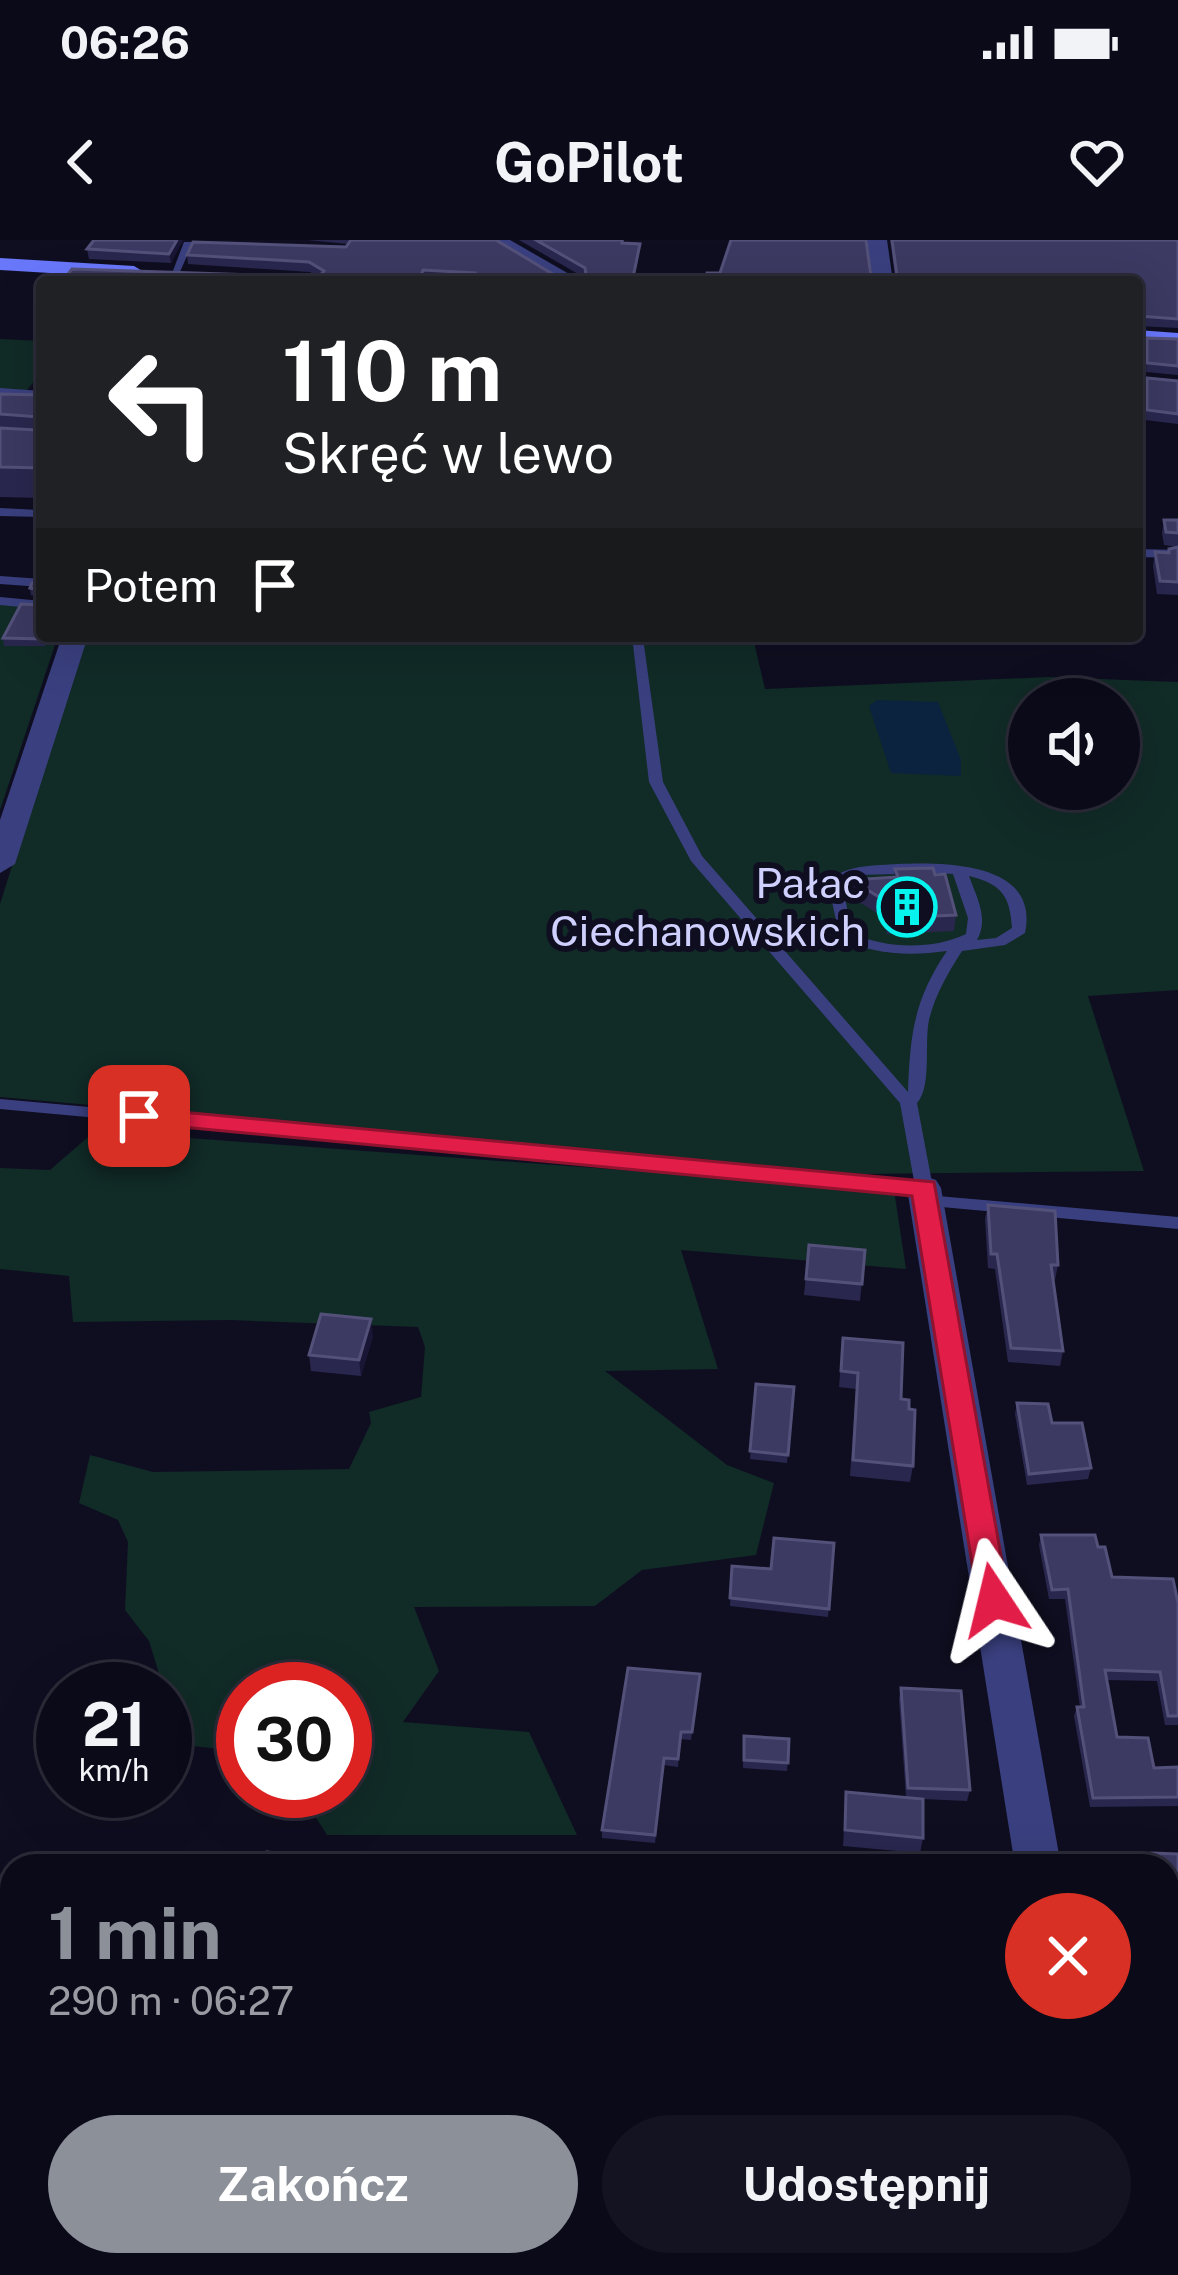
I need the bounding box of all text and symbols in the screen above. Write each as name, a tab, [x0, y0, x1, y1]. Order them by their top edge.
text: 06:26	[60, 16, 190, 69]
icon: back	[48, 129, 114, 195]
icon: heart	[1064, 129, 1130, 195]
text: GoPilot	[494, 131, 684, 194]
text: 110 m	[282, 321, 502, 420]
icon: left	[84, 324, 240, 480]
text: Skręć w lewo	[282, 422, 614, 485]
icon: arrive	[242, 552, 308, 618]
text: Potem	[84, 559, 218, 612]
map controls	[1008, 678, 1140, 810]
button: sound	[1008, 678, 1140, 810]
place label: Pałac Ciechanowskich	[550, 858, 865, 955]
building icon: Pałac Ciechanowskich	[876, 876, 938, 938]
pin	[88, 1065, 190, 1167]
icon: arrive	[106, 1083, 172, 1149]
position arrow	[931, 1537, 1057, 1663]
speed limit sign: 30	[216, 1662, 372, 1818]
text: 21	[82, 1689, 146, 1760]
text: km/h	[79, 1752, 149, 1788]
text: 1 min	[48, 1891, 222, 1975]
button: close	[1005, 1893, 1131, 2019]
text: 290 m · 06:27	[48, 1978, 294, 2024]
button: Zakończ	[48, 2115, 578, 2253]
button: Udostępnij	[602, 2115, 1131, 2253]

